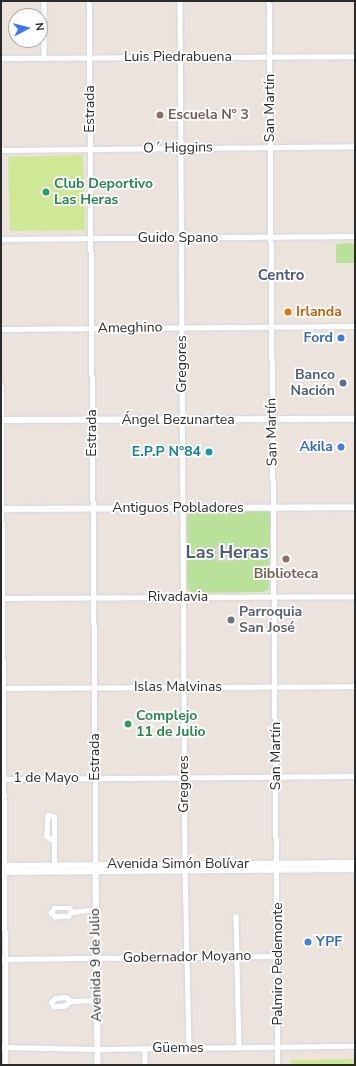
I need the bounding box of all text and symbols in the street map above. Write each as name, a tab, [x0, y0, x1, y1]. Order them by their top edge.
north arrow	[8, 8, 48, 48]
text: N	[31, 22, 47, 32]
street label: Luis Piedrabuena	[124, 49, 232, 65]
street label: San Martín	[262, 74, 278, 142]
street label: Estrada	[82, 85, 98, 133]
place label: Escuela Nº 3	[168, 107, 249, 123]
marker: Escuela Nº 3	[155, 110, 165, 120]
street label: O´ Higgins	[143, 139, 213, 157]
place label: Club Deportivo Las Heras	[54, 176, 153, 208]
marker: Club Deportivo Las Heras	[41, 187, 51, 197]
street label: Guido Spano	[138, 230, 218, 246]
district label: Centro	[258, 267, 304, 285]
place label: Irlanda	[296, 304, 342, 320]
marker: Irlanda	[283, 307, 293, 317]
street label: Ameghino	[97, 319, 163, 337]
place label: Ford	[304, 330, 333, 346]
marker: Ford	[336, 333, 346, 343]
street label: Gregores	[174, 335, 190, 393]
place label: Banco Nación	[290, 367, 335, 400]
marker: Banco Nación	[338, 378, 348, 388]
street label: San Martín	[263, 398, 281, 466]
street label: Estrada	[84, 409, 100, 457]
street label: Ángel Bezunartea	[121, 412, 235, 428]
place label: Akila	[299, 439, 333, 455]
marker: Akila	[336, 442, 346, 452]
place label: E.P.P N°84	[132, 444, 201, 460]
marker: E.P.P N°84	[204, 447, 214, 457]
street label: Antiguos Pobladores	[112, 500, 244, 516]
district label: Las Heras	[186, 541, 268, 563]
marker: Biblioteca	[281, 554, 291, 564]
place label: Biblioteca	[254, 566, 318, 582]
street label: Rivadavia	[148, 589, 208, 605]
place label: Parroquia San José	[239, 604, 302, 636]
marker: Parroquia San José	[226, 615, 236, 625]
street label: Islas Malvinas	[134, 679, 222, 695]
place label: Complejo 11 de Julio	[136, 708, 206, 740]
marker: Complejo 11 de Julio	[123, 719, 133, 729]
street label: San Martín	[268, 722, 284, 790]
street label: Estrada	[87, 733, 103, 781]
street label: Gregores	[176, 755, 192, 813]
street label: 1 de Mayo	[13, 770, 79, 786]
street label: Avenida Simón Bolívar	[107, 856, 249, 872]
street label: Palmiro Pedemonte	[270, 902, 286, 1026]
street label: Avenida 9 de Julio	[87, 908, 105, 1022]
place label: YPF	[316, 934, 342, 950]
marker: YPF	[303, 937, 313, 947]
street label: Gobernador Moyano	[123, 947, 251, 967]
street label: Güemes	[152, 1040, 204, 1056]

